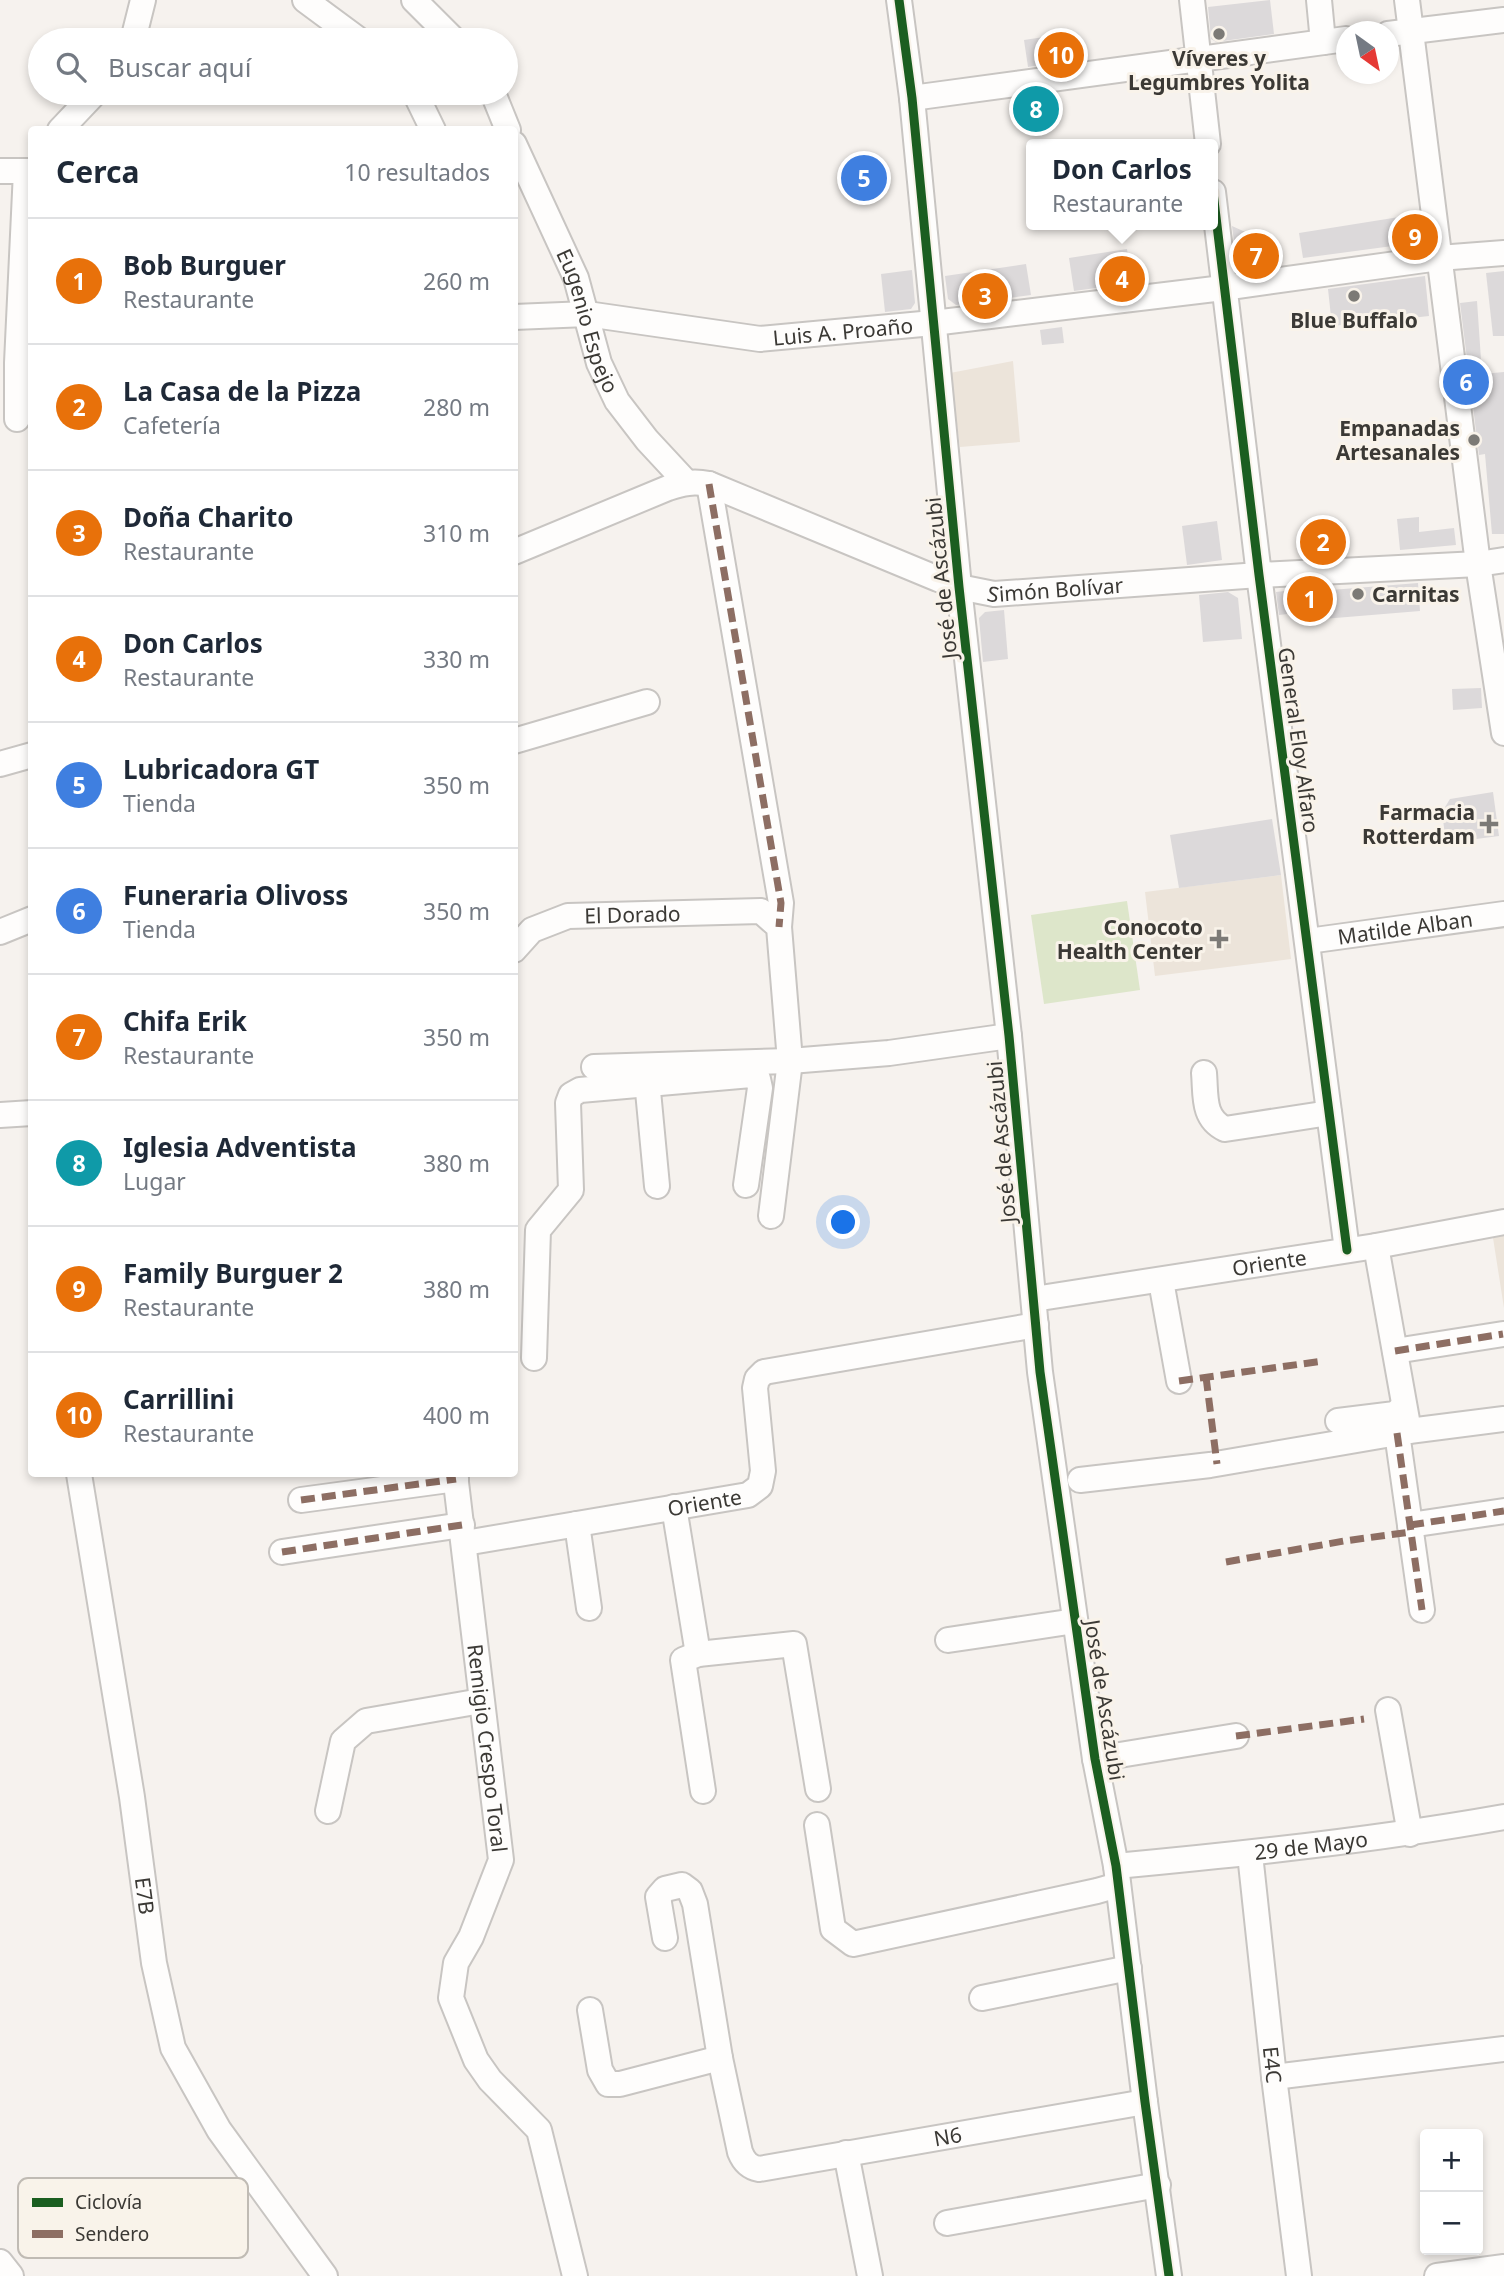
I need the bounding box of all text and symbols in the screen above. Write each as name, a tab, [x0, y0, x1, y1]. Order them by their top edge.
north arrow	[1336, 21, 1399, 84]
marker: Víveres y Legumbres Yolita	[1211, 26, 1227, 42]
search box	[28, 28, 518, 105]
pin: 10	[1038, 29, 1084, 81]
place label: Víveres y Legumbres Yolita	[1128, 44, 1310, 96]
icon: search	[52, 48, 90, 86]
text: Buscar aquí	[108, 49, 251, 85]
pin: 8	[1013, 83, 1059, 135]
popup	[1026, 139, 1218, 230]
text: Cerca	[56, 151, 139, 192]
text: Don Carlos	[1052, 151, 1192, 187]
pin: 5	[841, 152, 887, 204]
text: 10 resultados	[344, 156, 490, 188]
text: Restaurante	[1052, 187, 1183, 219]
pin: 9	[1392, 211, 1438, 263]
pin: 7	[1233, 230, 1279, 282]
street label: Eugenio Espejo	[550, 244, 625, 398]
text: Bob Burguer	[123, 247, 286, 283]
pin: 4	[1099, 253, 1145, 305]
text: 1	[72, 265, 86, 297]
text: 260 m	[423, 265, 490, 297]
pin: 3	[962, 270, 1008, 322]
text: Restaurante	[123, 283, 254, 315]
marker: Blue Buffalo	[1346, 288, 1362, 304]
place label: Blue Buffalo	[1290, 306, 1418, 334]
street label: Luis A. Proaño	[771, 311, 914, 352]
pin: 6	[1443, 356, 1489, 408]
text: La Casa de la Pizza	[123, 373, 361, 409]
text: 2	[72, 391, 86, 423]
text: 280 m	[423, 391, 490, 423]
text: Cafetería	[123, 409, 221, 441]
place label: Empanadas Artesanales	[1336, 414, 1460, 466]
marker: Empanadas Artesanales	[1466, 432, 1482, 448]
street label: José de Ascázubi	[919, 496, 964, 662]
text: Doña Charito	[123, 499, 294, 535]
pin: 2	[1300, 516, 1346, 568]
text: 3	[72, 517, 86, 549]
text: 310 m	[423, 517, 490, 549]
text: Restaurante	[123, 535, 254, 567]
street label: Simón Bolívar	[985, 571, 1124, 609]
pin: 1	[1287, 573, 1333, 625]
place label: Carnitas	[1372, 580, 1460, 608]
marker: Carnitas	[1350, 586, 1366, 602]
text: Don Carlos	[123, 625, 263, 661]
text: 4	[72, 643, 86, 675]
text: 330 m	[423, 643, 490, 675]
street label: General Eloy Alfaro	[1272, 645, 1326, 835]
text: Restaurante	[123, 661, 254, 693]
text: Lubricadora GT	[123, 751, 319, 787]
text: 5	[72, 769, 86, 801]
text: 350 m	[423, 769, 490, 801]
text: Tienda	[123, 787, 196, 819]
place label: Farmacia Rotterdam	[1362, 798, 1475, 850]
marker: Farmacia Rotterdam	[1481, 816, 1497, 832]
text: Funeraria Olivoss	[123, 877, 348, 913]
text: 6	[72, 895, 86, 927]
text: 350 m	[423, 895, 490, 927]
street label: El Dorado	[584, 899, 681, 930]
street label: Matilde Alban	[1336, 904, 1474, 951]
text: Tienda	[123, 913, 196, 945]
place label: Conocoto Health Center	[1057, 913, 1204, 965]
marker: Conocoto Health Center	[1209, 929, 1229, 949]
text: Chifa Erik	[123, 1003, 247, 1039]
text: 7	[72, 1021, 86, 1053]
text: 350 m	[423, 1021, 490, 1053]
text: Restaurante	[123, 1039, 254, 1071]
street label: José de Ascázubi	[980, 1060, 1022, 1226]
text: Iglesia Adventista	[123, 1129, 357, 1165]
text: 8	[72, 1147, 86, 1179]
text: 380 m	[423, 1147, 490, 1179]
text: Lugar	[123, 1165, 186, 1197]
your location	[826, 1205, 860, 1239]
street label: Oriente	[1230, 1243, 1308, 1282]
text: Family Burguer 2	[123, 1255, 343, 1291]
text: 9	[72, 1273, 86, 1305]
text: 380 m	[423, 1273, 490, 1305]
text: Restaurante	[123, 1291, 254, 1323]
text: Carrillini	[123, 1381, 234, 1417]
text: 10	[66, 1399, 92, 1431]
text: 400 m	[423, 1399, 490, 1431]
text: Restaurante	[123, 1417, 254, 1449]
street label: Oriente	[665, 1482, 744, 1522]
street label: José de Ascázubi	[1078, 1616, 1132, 1782]
street label: Remigio Crespo Toral	[461, 1642, 514, 1854]
street label: 29 de Mayo	[1253, 1824, 1369, 1866]
street label: E7B	[129, 1875, 161, 1916]
street label: E4C	[1257, 2045, 1289, 2085]
street label: N6	[931, 2120, 964, 2152]
map controls	[1420, 2129, 1483, 2255]
button: +	[1420, 2129, 1483, 2192]
legend	[18, 2178, 248, 2258]
text: Ciclovía	[75, 2189, 142, 2215]
button: −	[1420, 2192, 1483, 2255]
text: Sendero	[75, 2221, 149, 2247]

